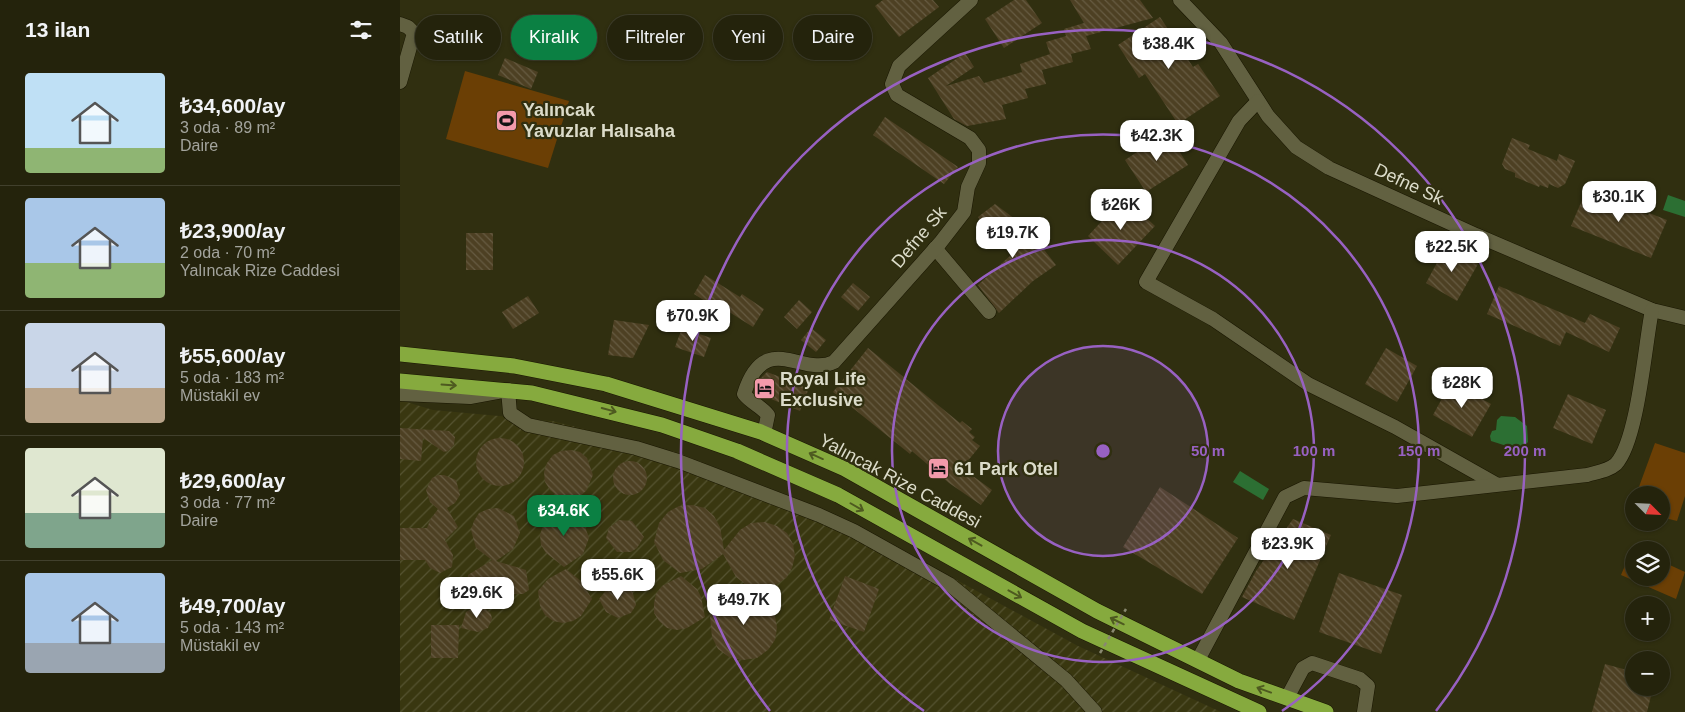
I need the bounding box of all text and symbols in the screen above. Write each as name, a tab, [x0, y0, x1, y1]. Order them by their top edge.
chip: Satılık	[415, 15, 501, 60]
chip: Kiralık	[511, 15, 597, 60]
chip: Filtreler	[607, 15, 703, 60]
chip: Yeni	[713, 15, 783, 60]
chip: Daire	[793, 15, 872, 60]
icon: filters	[347, 16, 375, 44]
text: 13 ilan	[25, 18, 90, 41]
pin: ₺38.4K	[1128, 28, 1210, 70]
text: ₺38.4K	[1143, 35, 1195, 52]
icon: home	[65, 93, 125, 153]
text: ₺34,600/ay	[180, 94, 285, 117]
place label: Yalıncak Yavuzlar Halısaha	[523, 100, 676, 141]
sports icon: Yalıncak Yavuzlar Halısaha	[495, 108, 519, 132]
text: 3 oda · 89 m²	[180, 119, 275, 136]
pin: ₺42.3K	[1116, 120, 1198, 162]
text: ₺42.3K	[1131, 127, 1183, 144]
text: Daire	[180, 137, 218, 154]
street label: Defne Sk	[1371, 159, 1448, 209]
pin: ₺30.1K	[1578, 180, 1660, 223]
pin: ₺26K	[1091, 188, 1151, 231]
text: ₺30.1K	[1593, 188, 1645, 205]
text: ₺26K	[1102, 196, 1140, 213]
street label: Defne Sk	[888, 201, 951, 272]
pin: ₺19.7K	[972, 216, 1054, 259]
icon: home	[65, 218, 125, 278]
text: ₺23,900/ay	[180, 219, 285, 242]
text: ₺19.7K	[987, 224, 1039, 241]
pin: ₺22.5K	[1411, 230, 1493, 273]
text: ₺22.5K	[1426, 238, 1478, 255]
text: 2 oda · 70 m²	[180, 244, 275, 261]
text: Yalıncak Rize Caddesi	[180, 262, 340, 279]
pin: ₺70.9K	[652, 300, 734, 342]
text: ₺70.9K	[667, 307, 719, 324]
icon: home	[65, 343, 125, 403]
text: ₺55,600/ay	[180, 344, 285, 367]
pin: ₺28K	[1432, 366, 1492, 409]
text: 5 oda · 183 m²	[180, 369, 284, 386]
place label: Royal Life Exclusive	[780, 369, 866, 410]
text: ₺28K	[1443, 374, 1481, 391]
hotel icon: Royal Life Exclusive	[752, 377, 776, 401]
one-way arrow	[440, 380, 456, 389]
text: Müstakil ev	[180, 387, 260, 404]
one-way arrow	[600, 406, 616, 416]
street label: Yalıncak Rize Caddesi	[816, 430, 984, 532]
centre of rings	[1094, 442, 1112, 460]
text: 50 m	[1191, 442, 1225, 459]
text: 100 m	[1293, 442, 1335, 459]
text: 150 m	[1398, 442, 1440, 459]
text: 200 m	[1504, 442, 1546, 459]
one-way arrow	[809, 451, 824, 461]
hotel icon: 61 Park Otel	[926, 457, 950, 481]
place label: 61 Park Otel	[954, 459, 1058, 479]
icon: home	[65, 468, 125, 528]
text: ₺29,600/ay	[180, 469, 285, 492]
north arrow	[1625, 486, 1670, 531]
map controls	[1625, 486, 1670, 696]
text: 3 oda · 77 m²	[180, 494, 275, 511]
pin: ₺34.6K	[523, 494, 605, 537]
text: ₺34.6K	[538, 502, 590, 519]
one-way arrow	[850, 502, 865, 512]
text: Daire	[180, 512, 218, 529]
pin: ₺23.9K	[1247, 528, 1329, 570]
text: ₺23.9K	[1262, 535, 1314, 552]
one-way arrow	[967, 537, 982, 547]
button: layers	[1625, 541, 1670, 586]
pin: ₺55.6K	[577, 558, 659, 601]
text: ₺55.6K	[592, 566, 644, 583]
pin: ₺29.6K	[436, 576, 518, 619]
text: ₺29.6K	[451, 584, 503, 601]
pin: ₺49.7K	[703, 584, 785, 626]
one-way arrow	[1007, 590, 1021, 600]
text: ₺49.7K	[718, 591, 770, 608]
icon: home	[65, 593, 125, 653]
text: ₺49,700/ay	[180, 594, 285, 617]
button: +	[1625, 596, 1670, 641]
one-way arrow	[1110, 615, 1125, 625]
text: 5 oda · 143 m²	[180, 619, 284, 636]
text: Müstakil ev	[180, 637, 260, 654]
button: −	[1625, 651, 1670, 696]
one-way arrow	[1257, 685, 1272, 694]

